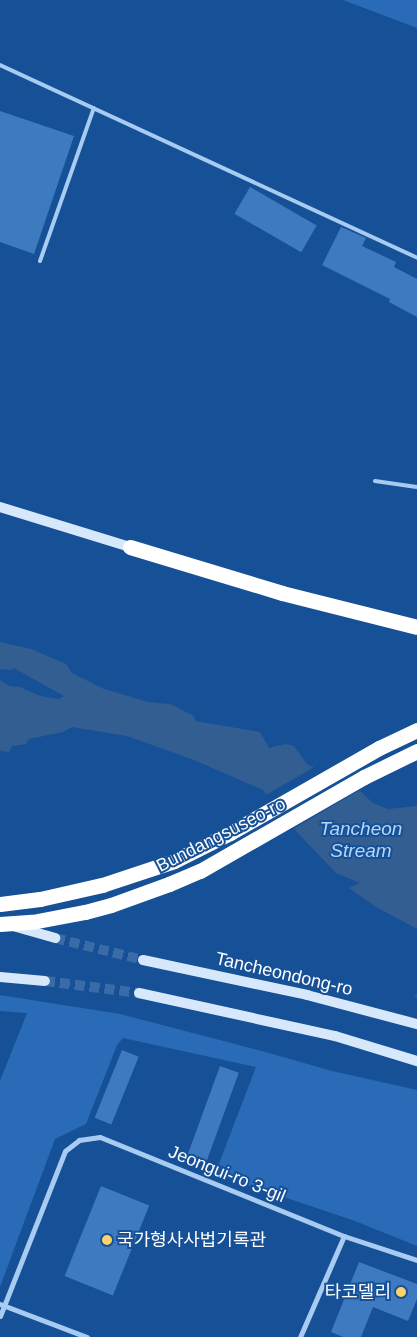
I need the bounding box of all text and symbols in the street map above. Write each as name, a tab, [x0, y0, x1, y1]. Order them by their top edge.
street label: Bundangsuseo-ro	[153, 793, 289, 877]
water label: Tancheon Stream	[320, 818, 402, 862]
street label: Tancheondong-ro	[213, 948, 355, 1000]
street label: Jeongui-ro 3-gil	[165, 1141, 289, 1207]
place label: 국가형사사법기록관	[117, 1229, 266, 1251]
marker: 국가형사사법기록관	[101, 1234, 113, 1246]
place label: 타코델리	[325, 1281, 391, 1303]
marker: 타코델리	[395, 1286, 407, 1298]

